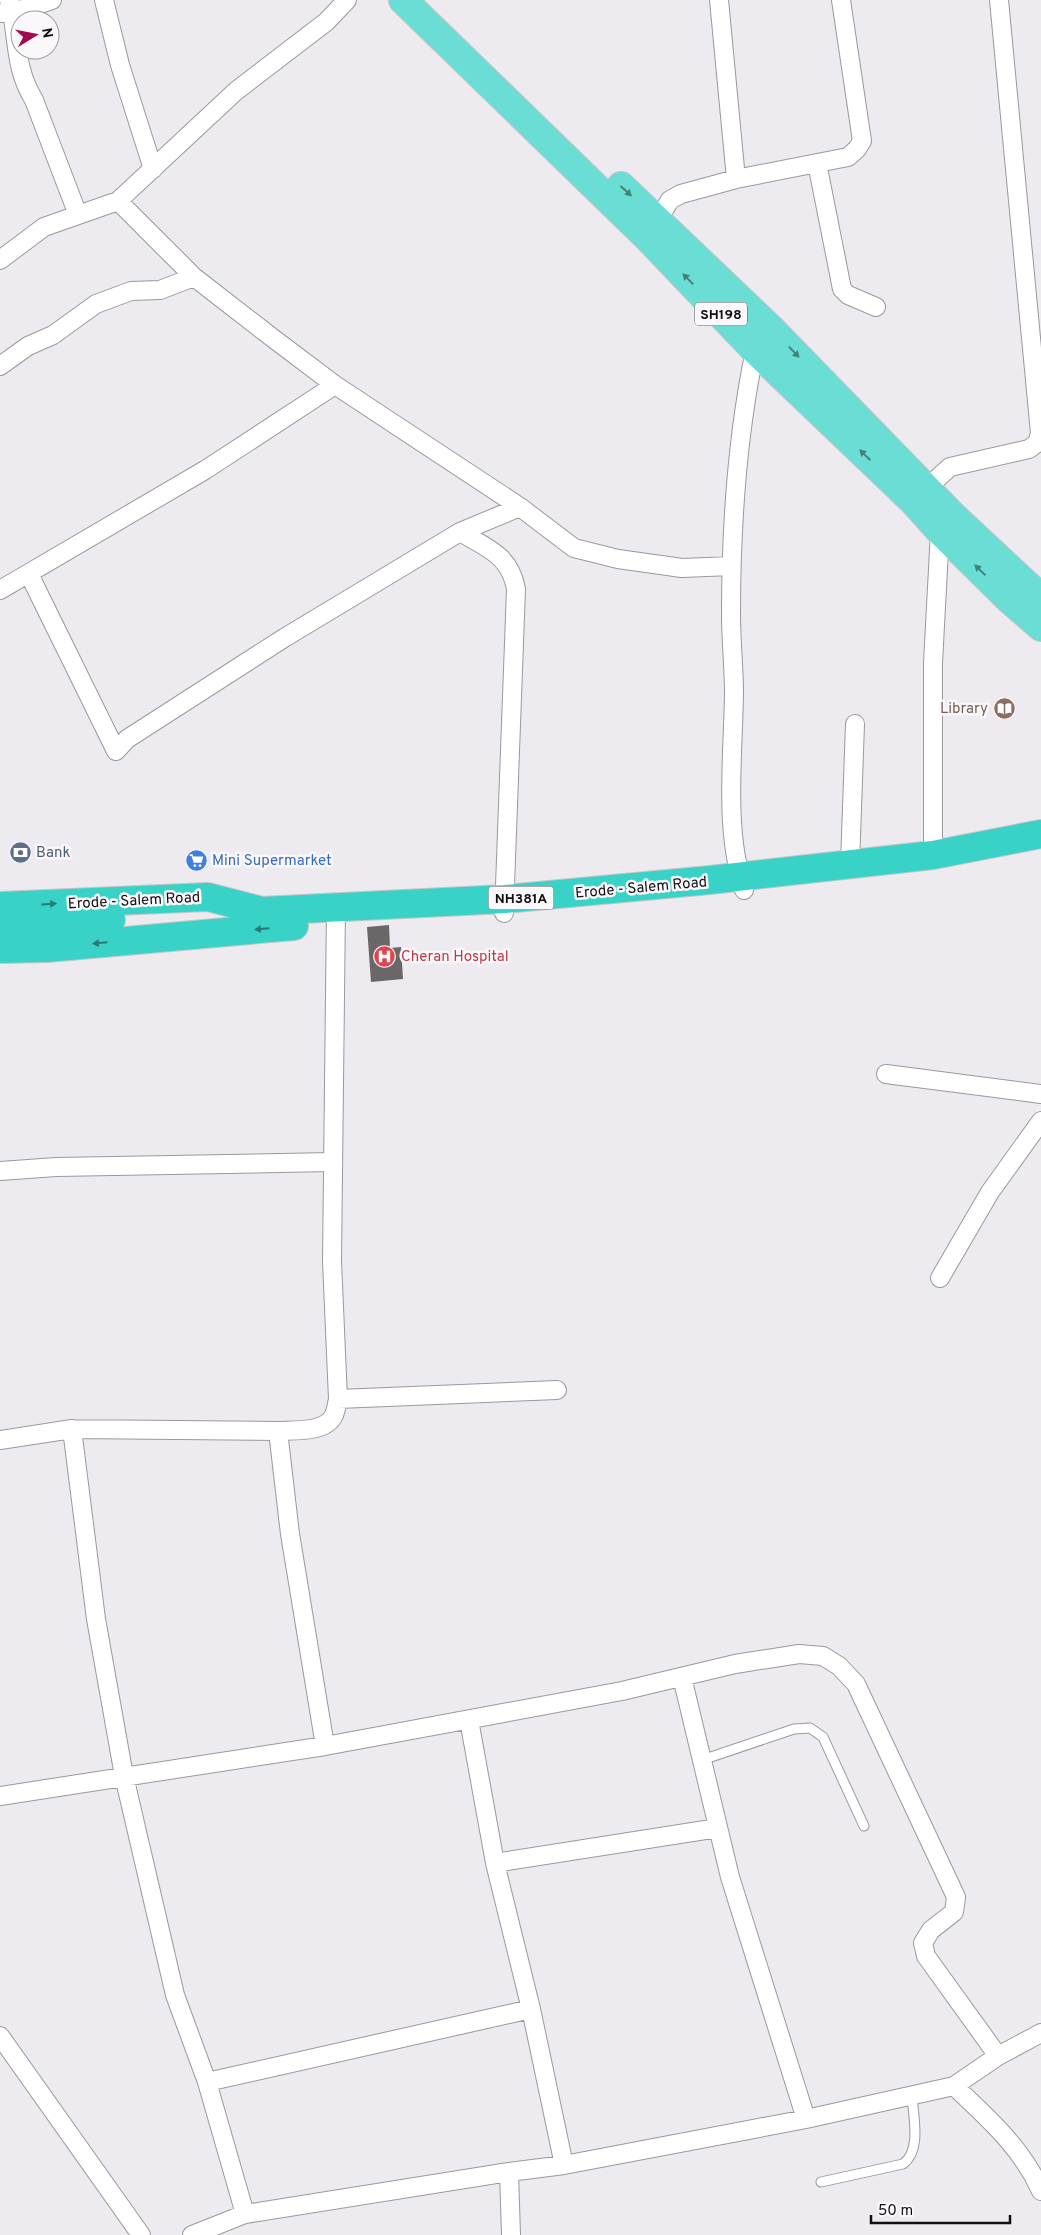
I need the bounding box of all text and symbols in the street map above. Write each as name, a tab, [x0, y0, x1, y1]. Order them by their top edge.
north arrow	[10, 10, 60, 60]
text: N	[37, 27, 56, 39]
one-way arrow	[620, 185, 632, 197]
one-way arrow	[682, 273, 694, 285]
road number: SH198	[695, 302, 747, 326]
one-way arrow	[788, 346, 800, 358]
one-way arrow	[860, 449, 872, 461]
one-way arrow	[974, 564, 986, 576]
library icon: Library	[992, 696, 1016, 720]
place label: Library	[940, 700, 988, 719]
bank icon: Bank	[8, 840, 32, 864]
place label: Bank	[36, 844, 71, 863]
supermarket icon: Mini Supermarket	[184, 848, 208, 872]
place label: Mini Supermarket	[212, 852, 332, 871]
street label: Erode - Salem Road	[574, 873, 708, 904]
road number: NH381A	[488, 886, 554, 910]
street label: Erode - Salem Road	[67, 889, 201, 914]
one-way arrow	[41, 900, 57, 908]
one-way arrow	[254, 925, 270, 933]
one-way arrow	[92, 940, 108, 948]
hospital icon: Cheran Hospital	[373, 944, 397, 968]
place label: Cheran Hospital	[401, 948, 509, 967]
scale bar	[871, 2192, 1010, 2224]
text: 50 m	[878, 2202, 913, 2221]

